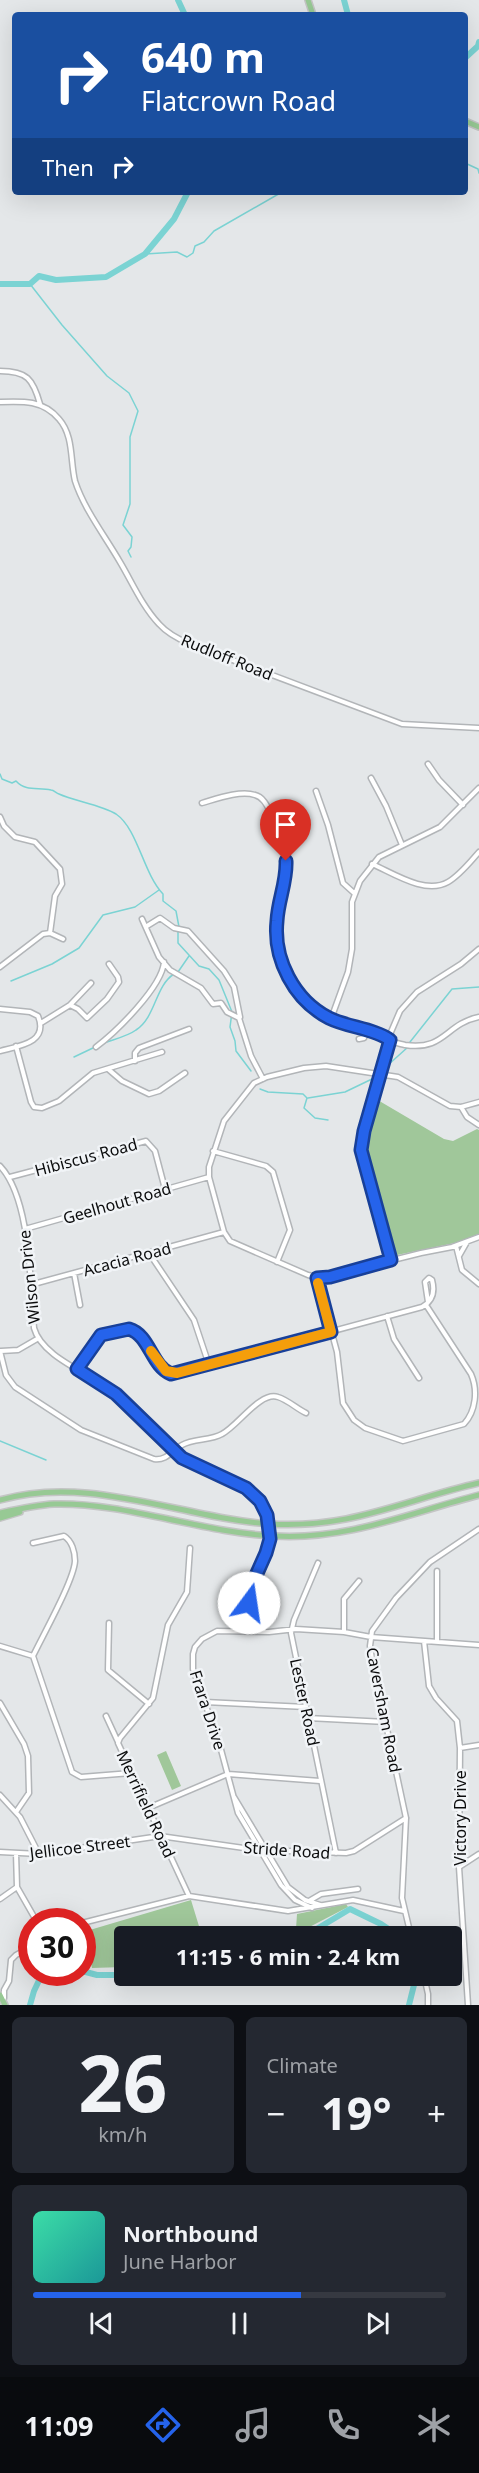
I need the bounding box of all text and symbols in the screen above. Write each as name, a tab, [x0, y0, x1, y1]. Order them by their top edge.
text: 640 m	[141, 28, 265, 85]
icon: right	[42, 36, 120, 114]
text: Flatcrown Road	[141, 82, 336, 119]
icon: right	[106, 150, 139, 183]
text: Then	[42, 152, 94, 182]
street label: Rudloff Road	[178, 629, 276, 685]
pin	[260, 799, 311, 861]
icon: arrive	[269, 808, 302, 841]
street label: Hibiscus Road	[32, 1133, 140, 1181]
street label: Geelhout Road	[60, 1177, 174, 1229]
street label: Wilson Drive	[13, 1229, 45, 1325]
street label: Acacia Road	[81, 1237, 173, 1281]
position arrow	[217, 1571, 281, 1635]
street label: Caversham Road	[361, 1646, 407, 1774]
street label: Lester Road	[285, 1656, 325, 1748]
street label: Frara Drive	[185, 1667, 231, 1753]
street label: Merrifield Road	[111, 1747, 181, 1861]
street label: Victory Drive	[449, 1770, 471, 1866]
street label: Jellicoe Street	[27, 1830, 132, 1864]
street label: Stride Road	[243, 1836, 331, 1864]
speed limit sign: 30	[18, 1908, 96, 1986]
text: 11:15 · 6 min · 2.4 km	[176, 1941, 400, 1971]
text: 26	[78, 2029, 167, 2135]
text: Climate	[267, 2052, 338, 2079]
text: 19°	[321, 2082, 392, 2143]
text: −	[267, 2091, 285, 2136]
text: +	[427, 2091, 446, 2136]
text: km/h	[98, 2121, 147, 2148]
text: Northbound	[123, 2218, 258, 2248]
text: June Harbor	[123, 2248, 237, 2275]
icon: previous	[85, 2307, 118, 2340]
icon: pause	[223, 2307, 256, 2340]
icon: next	[361, 2307, 394, 2340]
icon: directions	[142, 2404, 184, 2446]
icon: music	[232, 2404, 274, 2446]
icon: phone	[322, 2404, 364, 2446]
icon: climate	[413, 2404, 455, 2446]
text: 11:09	[24, 2407, 94, 2444]

